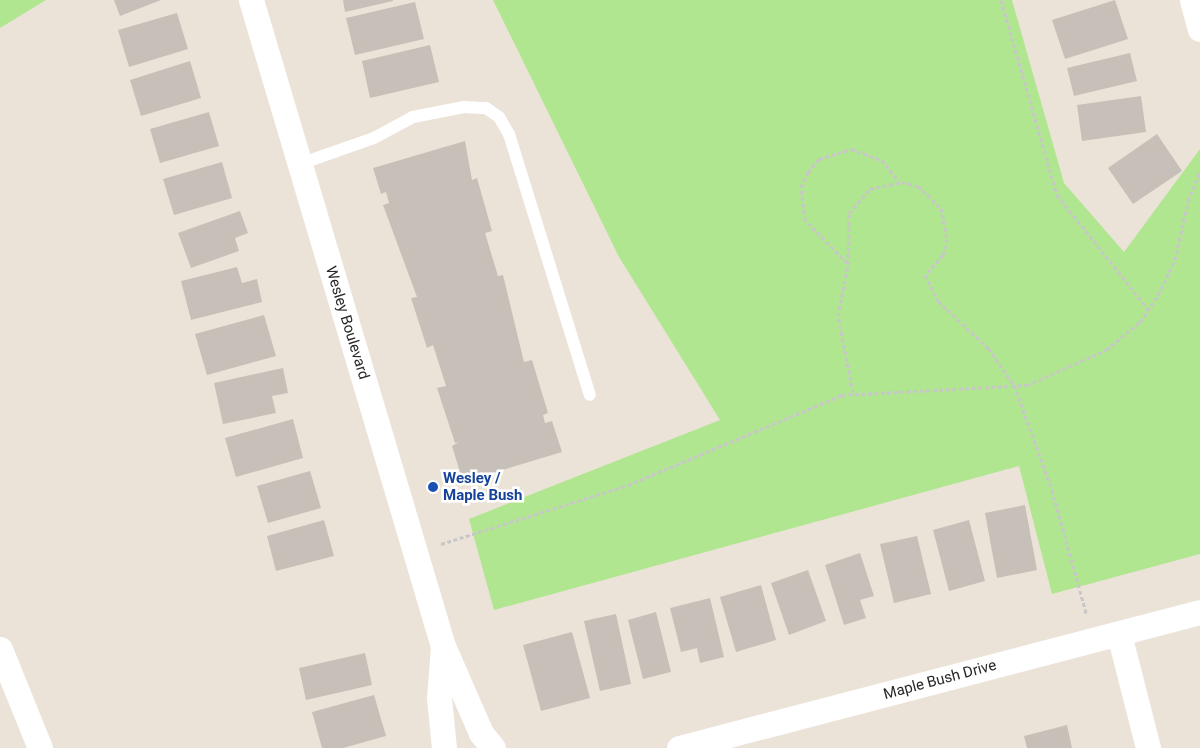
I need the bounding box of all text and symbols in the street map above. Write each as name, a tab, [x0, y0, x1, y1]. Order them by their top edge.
street label: Wesley Boulevard	[321, 264, 373, 382]
place label: Wesley / Maple Bush	[443, 469, 522, 504]
marker: Wesley / Maple Bush	[427, 481, 439, 493]
street label: Maple Bush Drive	[882, 656, 998, 704]

